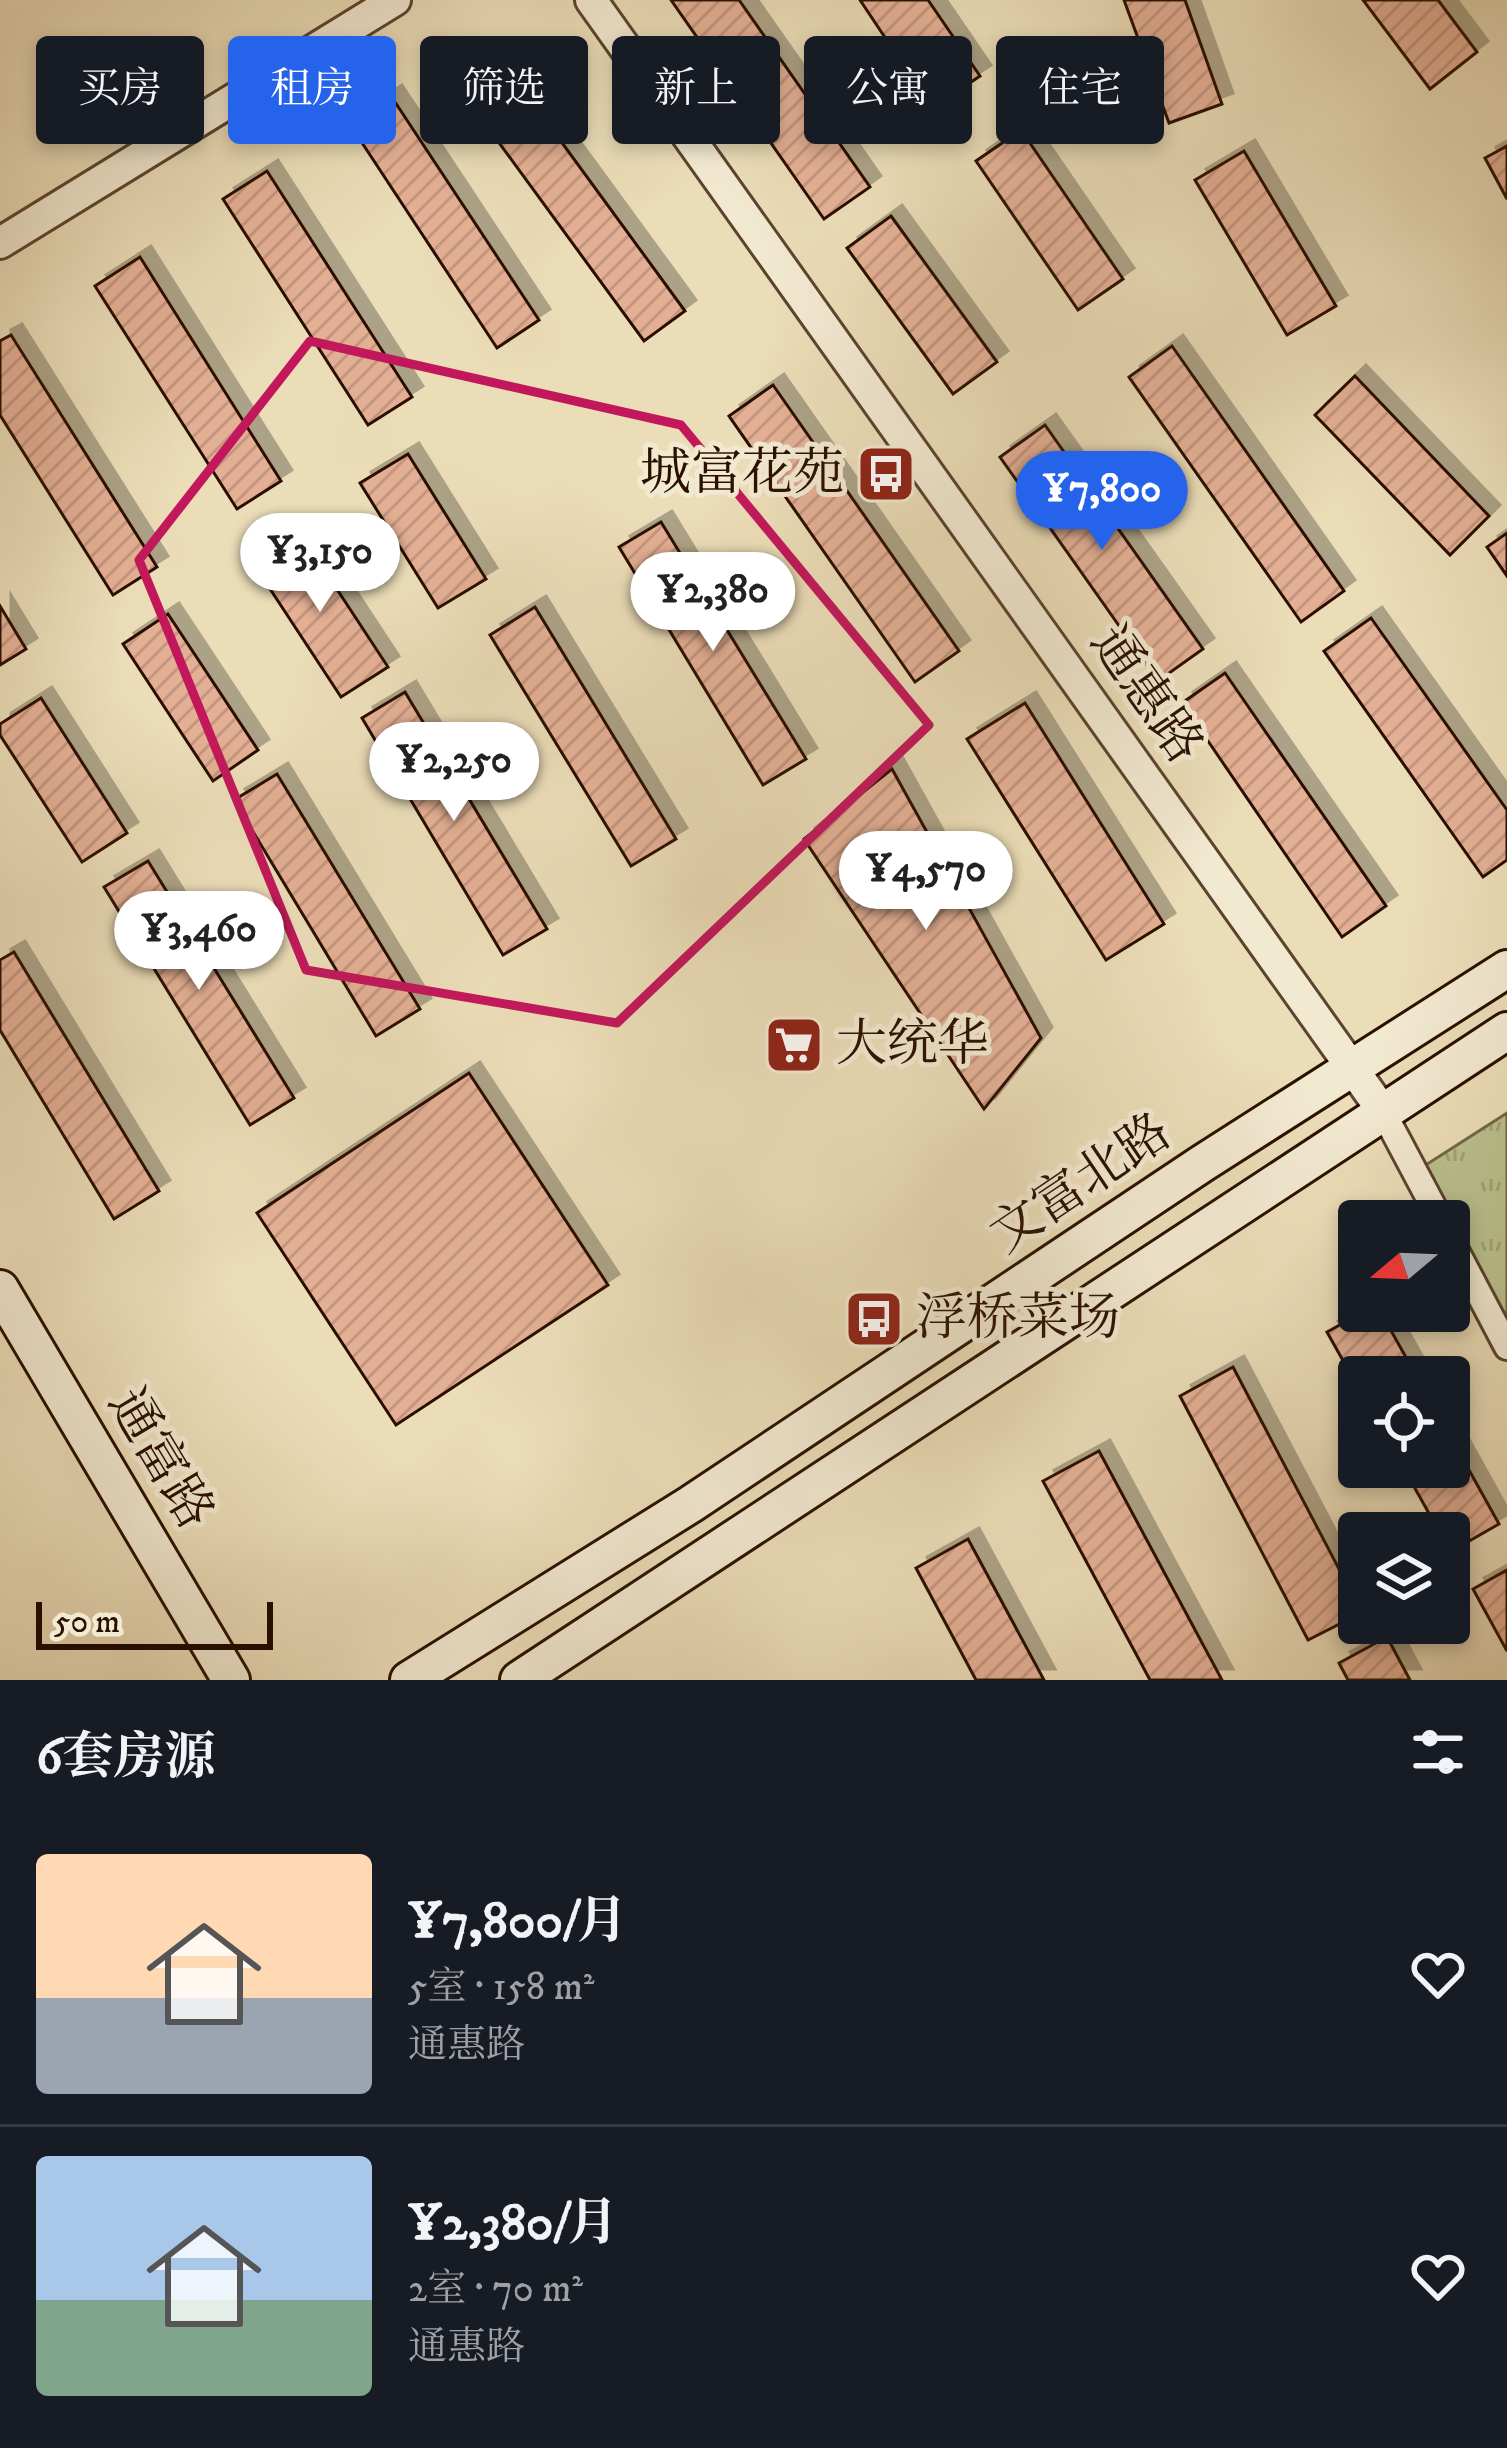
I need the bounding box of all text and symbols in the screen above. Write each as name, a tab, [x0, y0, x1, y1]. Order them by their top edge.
chip: 买房	[36, 36, 204, 144]
chip: 租房	[228, 36, 396, 144]
chip: 筛选	[420, 36, 588, 144]
chip: 新上	[612, 36, 780, 144]
chip: 公寓	[804, 36, 972, 144]
chip: 住宅	[996, 36, 1164, 144]
place label: 城富花苑	[640, 442, 844, 506]
bus stop icon: 城富花苑	[855, 443, 917, 505]
pin: ¥7,800	[1004, 451, 1200, 553]
text: ¥7,800	[1043, 465, 1161, 514]
pin: ¥3,150	[222, 513, 418, 615]
text: ¥3,150	[267, 527, 373, 576]
pin: ¥2,380	[615, 552, 811, 654]
text: ¥2,380	[657, 566, 769, 615]
street label: 通惠路	[1076, 614, 1216, 776]
pin: ¥2,250	[356, 722, 552, 824]
text: ¥2,250	[396, 736, 512, 785]
pin: ¥4,570	[828, 831, 1024, 933]
text: ¥4,570	[866, 845, 986, 894]
pin: ¥3,460	[101, 891, 297, 993]
text: ¥3,460	[141, 905, 257, 954]
place label: 大统华	[836, 1013, 989, 1077]
supermarket icon: 大统华	[763, 1014, 825, 1076]
street label: 文富北路	[979, 1100, 1183, 1268]
north arrow	[1338, 1200, 1470, 1332]
map controls	[1338, 1200, 1470, 1644]
place label: 浮桥菜场	[916, 1287, 1120, 1351]
bus stop icon: 浮桥菜场	[843, 1288, 905, 1350]
button: locate	[1338, 1356, 1470, 1488]
street label: 通富路	[93, 1377, 227, 1541]
button: layers	[1338, 1512, 1470, 1644]
scale bar	[36, 1596, 273, 1649]
text: 50 m	[54, 1602, 120, 1643]
icon: filters	[1405, 1719, 1471, 1785]
text: 6套房源	[36, 1726, 216, 1790]
text: ¥7,800/月	[408, 1890, 628, 1954]
icon: home	[132, 1902, 276, 2046]
icon: heart	[1405, 1941, 1471, 2007]
text: 5室 · 158 m²	[408, 1963, 594, 2012]
text: 通惠路	[408, 2021, 525, 2070]
text: ¥2,380/月	[408, 2192, 618, 2256]
icon: home	[132, 2204, 276, 2348]
icon: heart	[1405, 2243, 1471, 2309]
text: 2室 · 70 m²	[408, 2265, 583, 2314]
text: 通惠路	[408, 2323, 525, 2372]

